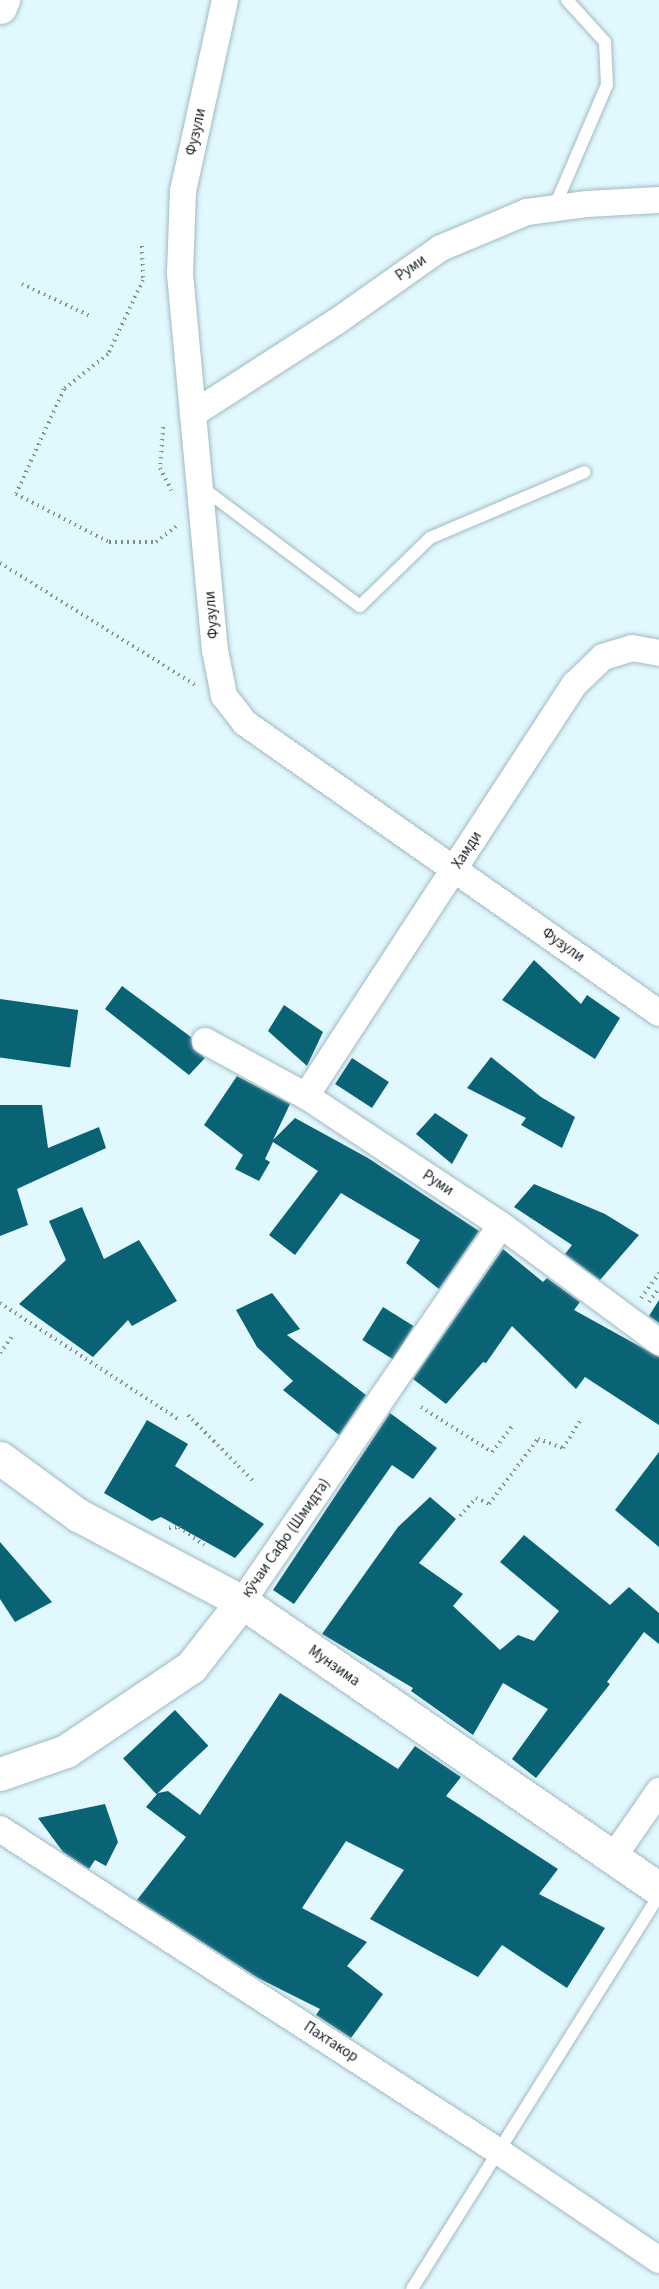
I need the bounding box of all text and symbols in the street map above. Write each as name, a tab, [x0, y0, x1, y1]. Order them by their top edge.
street label: Фузули	[182, 107, 210, 157]
street label: Руми	[392, 251, 430, 285]
street label: Фузули	[201, 590, 223, 640]
street label: Хамди	[448, 828, 486, 872]
street label: Фузули	[538, 924, 588, 966]
street label: Руми	[419, 1166, 457, 1200]
street label: кӯчаи Сафо (Шмидта)	[238, 1475, 334, 1601]
street label: Мунзима	[305, 1642, 363, 1690]
street label: Пахтакор	[300, 2018, 362, 2066]

